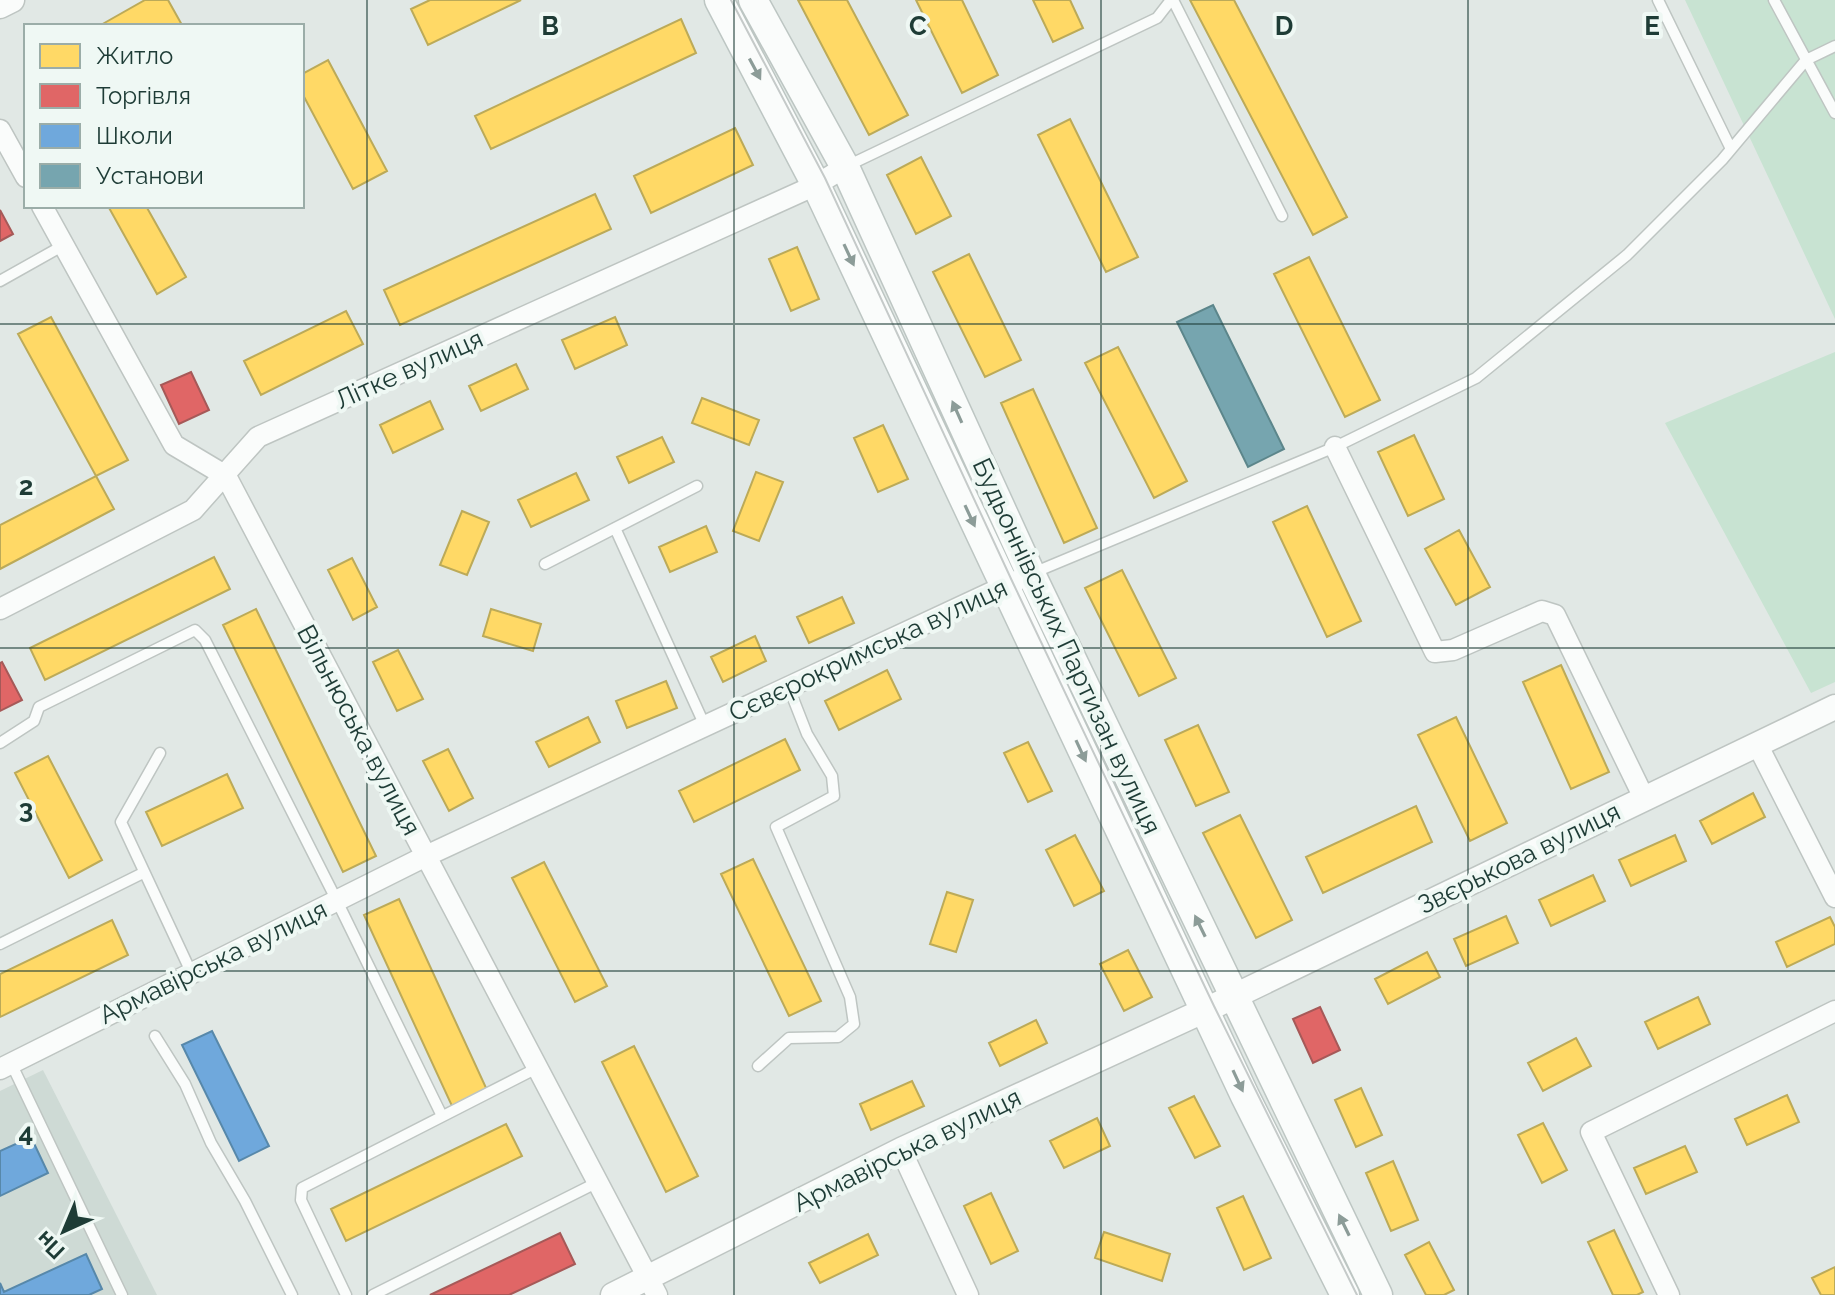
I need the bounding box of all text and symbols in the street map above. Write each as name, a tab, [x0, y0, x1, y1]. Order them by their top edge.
text: B	[541, 11, 559, 41]
text: C	[909, 11, 927, 41]
text: D	[1275, 11, 1293, 41]
text: E	[1644, 11, 1660, 41]
legend	[24, 24, 304, 208]
text: Житло	[96, 41, 173, 70]
one-way arrow	[749, 58, 762, 81]
text: Торгівля	[96, 81, 191, 110]
text: Школи	[96, 121, 173, 150]
text: Установи	[96, 161, 204, 190]
one-way arrow	[842, 244, 856, 267]
street label: Літке вулиця	[331, 323, 487, 415]
one-way arrow	[950, 401, 964, 424]
street label: Будьоннівських Партизан вулиця	[967, 453, 1167, 839]
text: 2	[19, 471, 33, 501]
one-way arrow	[963, 505, 977, 528]
street label: Сєвєрокримська вулиця	[724, 572, 1012, 728]
street label: Вільнюська вулиця	[291, 620, 427, 840]
one-way arrow	[1074, 740, 1088, 763]
text: 3	[19, 794, 33, 824]
street label: Звєрькова вулиця	[1413, 796, 1625, 920]
street label: Армавірська вулиця	[94, 894, 332, 1030]
one-way arrow	[1193, 914, 1207, 937]
one-way arrow	[1231, 1069, 1245, 1092]
street label: Армавірська вулиця	[788, 1082, 1026, 1218]
text: 4	[19, 1118, 33, 1148]
north arrow	[24, 1191, 104, 1271]
one-way arrow	[1337, 1213, 1351, 1236]
text: Пн	[31, 1226, 70, 1265]

